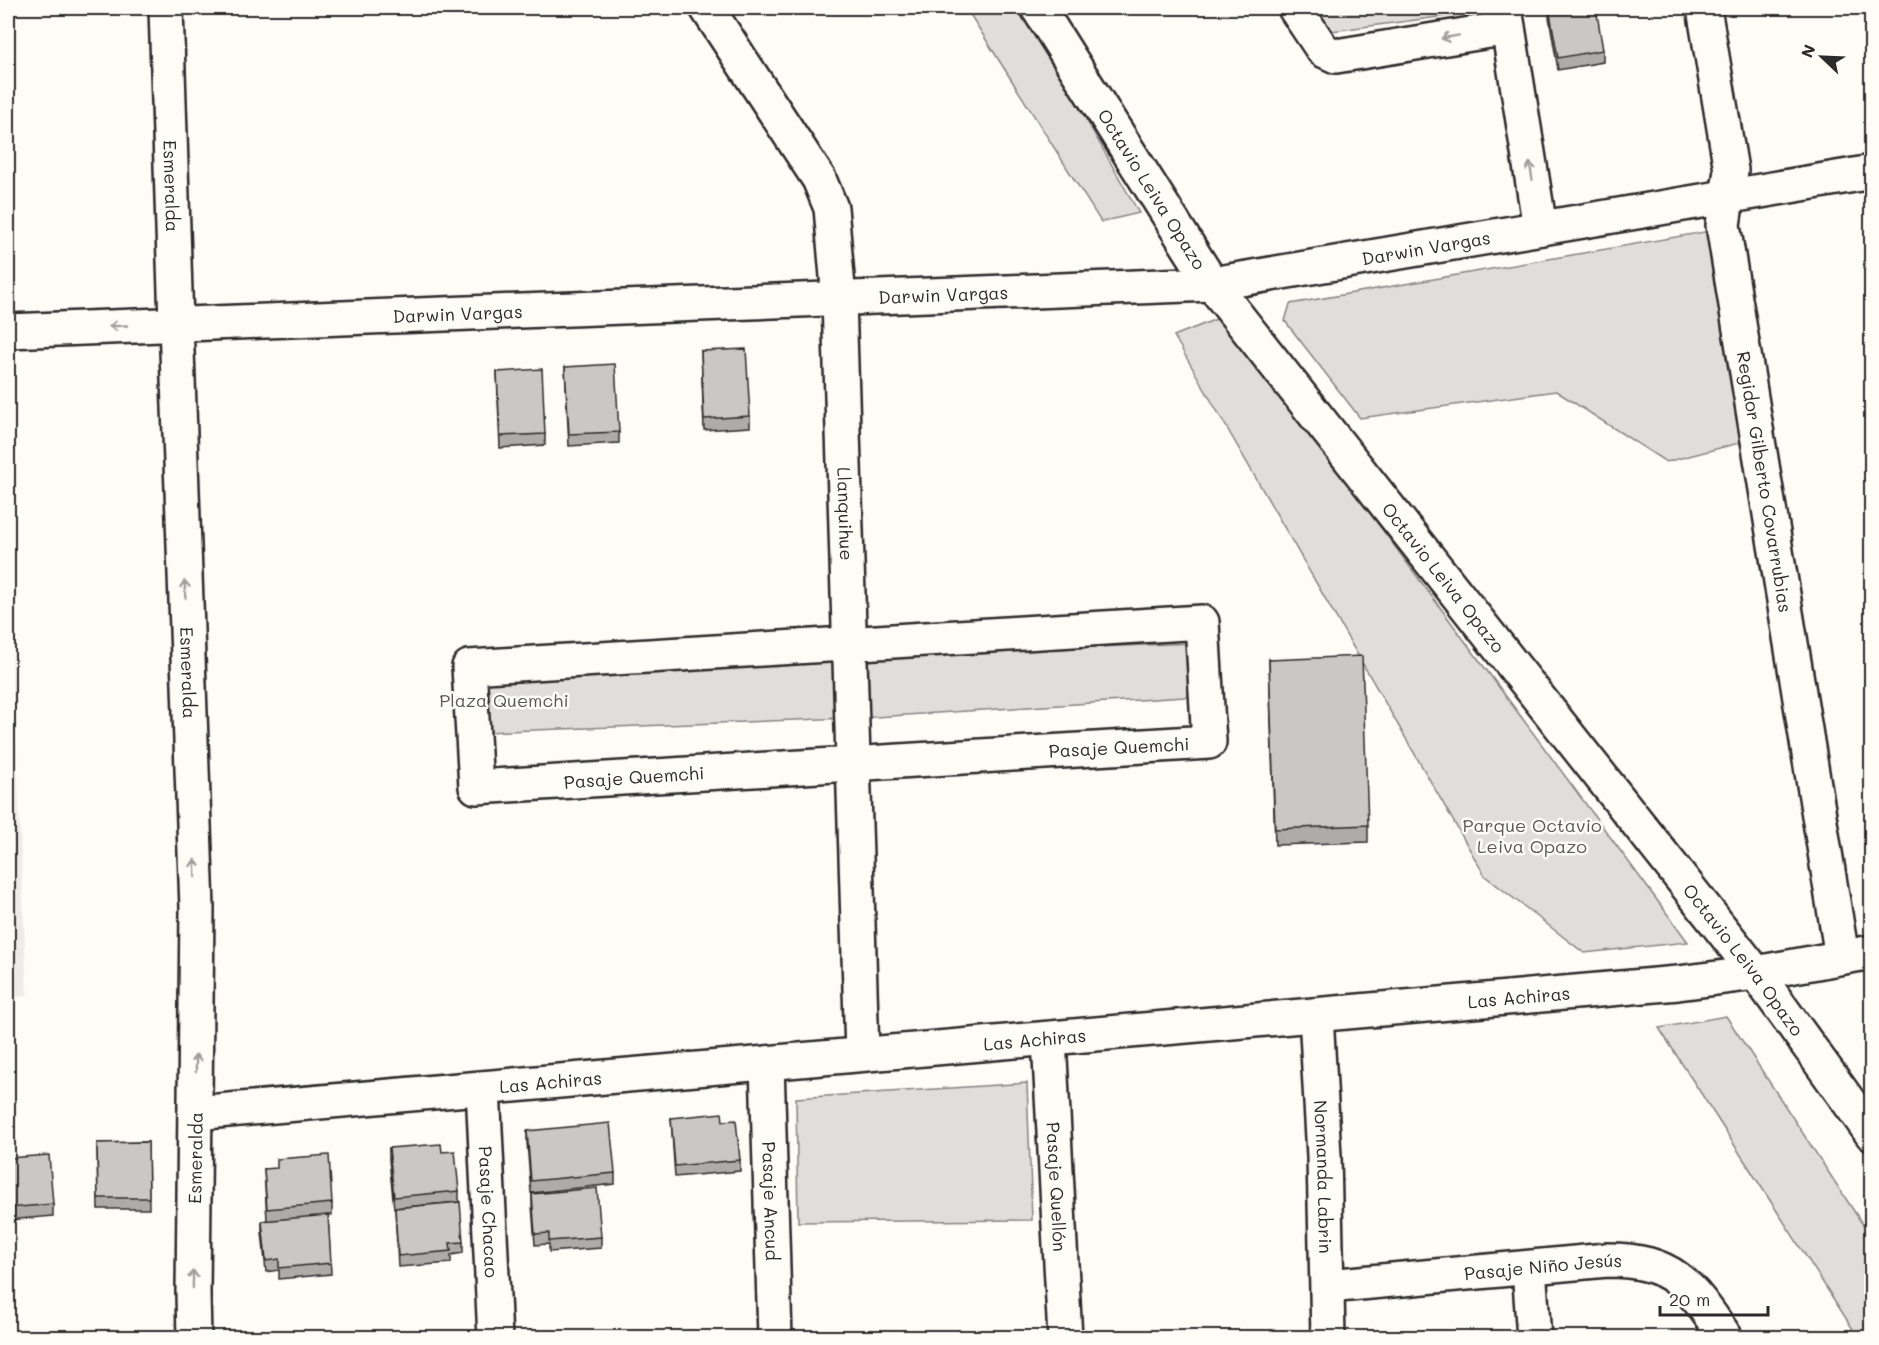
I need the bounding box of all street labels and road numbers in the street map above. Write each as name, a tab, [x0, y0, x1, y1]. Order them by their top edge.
street label: Octavio Leiva Opazo	[1093, 104, 1212, 274]
street label: Esmeralda	[158, 140, 185, 232]
street label: Darwin Vargas	[1360, 225, 1492, 270]
street label: Darwin Vargas	[878, 280, 1009, 309]
street label: Darwin Vargas	[392, 299, 523, 328]
street label: Regidor Gilberto Covarrubias	[1732, 349, 1798, 614]
street label: Llanquihue	[832, 467, 859, 561]
street label: Octavio Leiva Opazo	[1377, 497, 1511, 658]
street label: Esmeralda	[175, 626, 202, 719]
street label: Pasaje Quemchi	[1048, 731, 1190, 763]
street label: Pasaje Quemchi	[563, 760, 705, 794]
street label: Octavio Leiva Opazo	[1678, 879, 1810, 1041]
street label: Las Achiras	[1467, 980, 1571, 1013]
street label: Las Achiras	[982, 1023, 1087, 1056]
street label: Las Achiras	[498, 1065, 603, 1098]
street label: Normanda Labrin	[1309, 1099, 1338, 1254]
street label: Esmeralda	[182, 1112, 208, 1204]
street label: Pasaje Quellón	[1041, 1121, 1072, 1252]
street label: Pasaje Ancud	[757, 1141, 785, 1261]
street label: Pasaje Chacao	[474, 1145, 504, 1279]
street label: Pasaje Niño Jesús	[1463, 1248, 1623, 1285]

